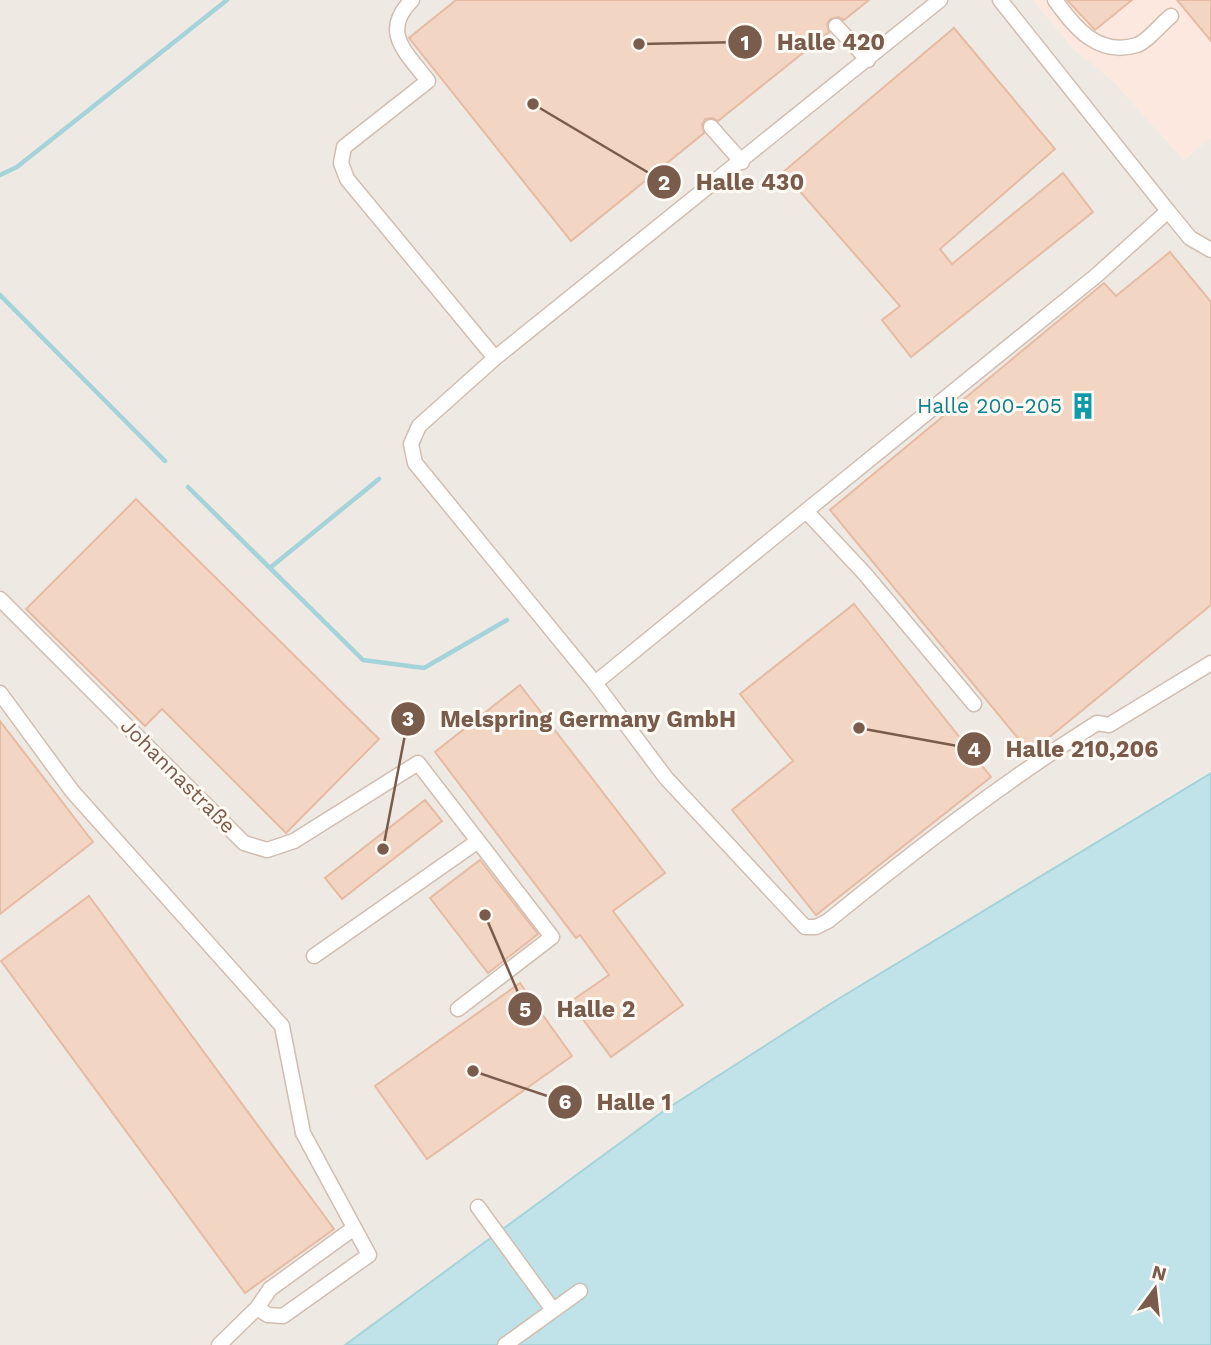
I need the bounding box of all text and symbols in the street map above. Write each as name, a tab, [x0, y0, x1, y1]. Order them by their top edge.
callout: Halle 420	[728, 20, 899, 64]
text: Halle 420	[777, 29, 885, 56]
text: 1	[740, 30, 750, 55]
callout: Halle 430	[647, 160, 818, 204]
text: Halle 430	[696, 169, 804, 196]
text: 2	[658, 170, 670, 195]
building icon: Halle 200-205	[1068, 391, 1098, 421]
place label: Halle 200-205	[917, 393, 1062, 418]
callout: Melspring Germany GmbH	[391, 697, 750, 741]
text: 3	[402, 706, 414, 731]
text: Melspring Germany GmbH	[440, 706, 736, 733]
street label: Johannastraße	[116, 713, 241, 838]
callout: Halle 210,206	[957, 727, 1172, 771]
text: Halle 210,206	[1006, 736, 1158, 763]
text: 4	[967, 737, 981, 762]
callout: Halle 2	[508, 987, 650, 1031]
text: Halle 2	[557, 996, 635, 1023]
text: 5	[519, 997, 531, 1022]
callout: Halle 1	[547, 1080, 685, 1124]
text: 6	[559, 1089, 572, 1114]
text: Halle 1	[597, 1089, 672, 1116]
north arrow	[1120, 1254, 1190, 1324]
text: N	[1149, 1260, 1169, 1286]

